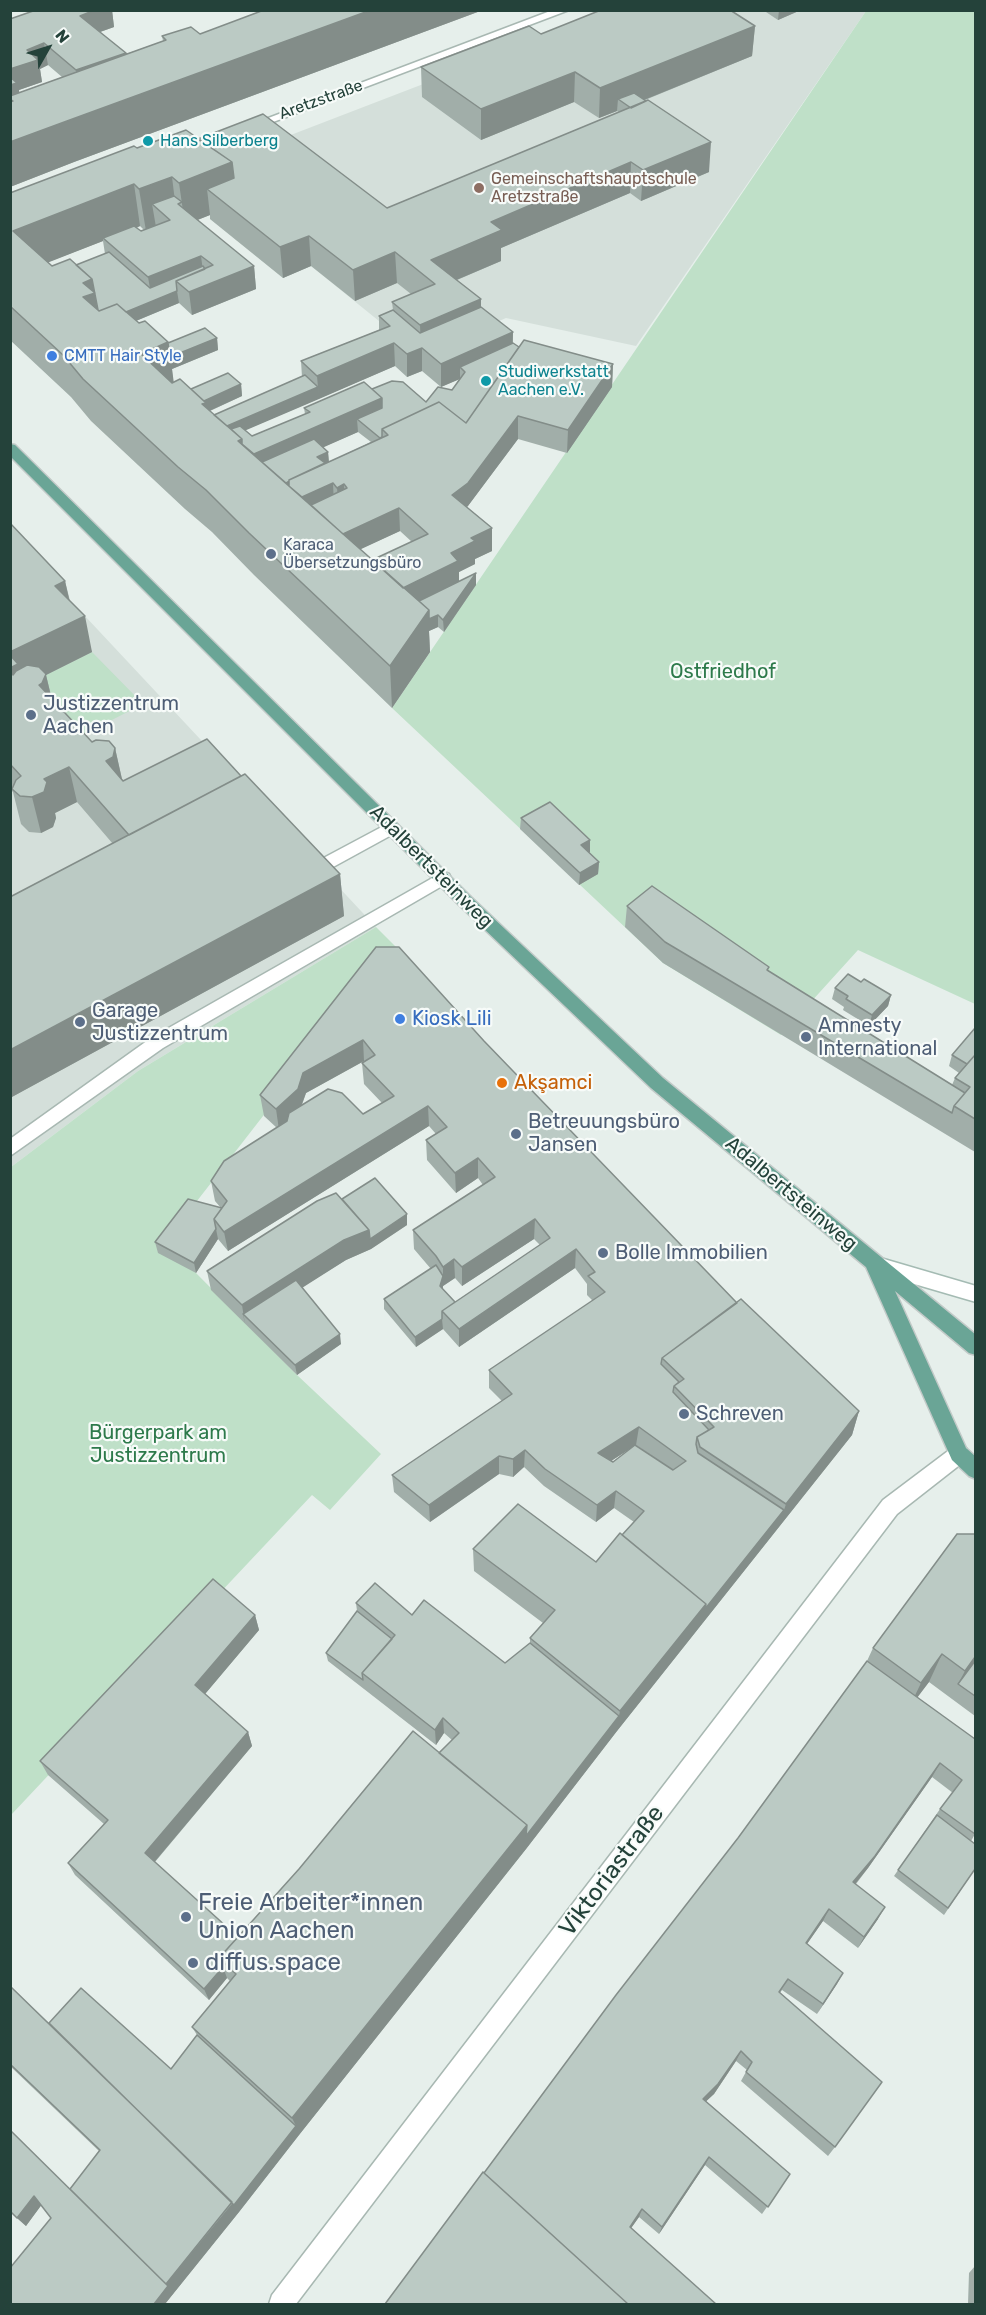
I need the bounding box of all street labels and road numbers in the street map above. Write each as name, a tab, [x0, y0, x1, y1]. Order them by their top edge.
street label: Aretzstraße	[277, 76, 365, 124]
street label: Adalbertsteinweg	[364, 800, 498, 934]
street label: Adalbertsteinweg	[720, 1132, 862, 1256]
street label: Viktoriastraße	[553, 1800, 671, 1942]

